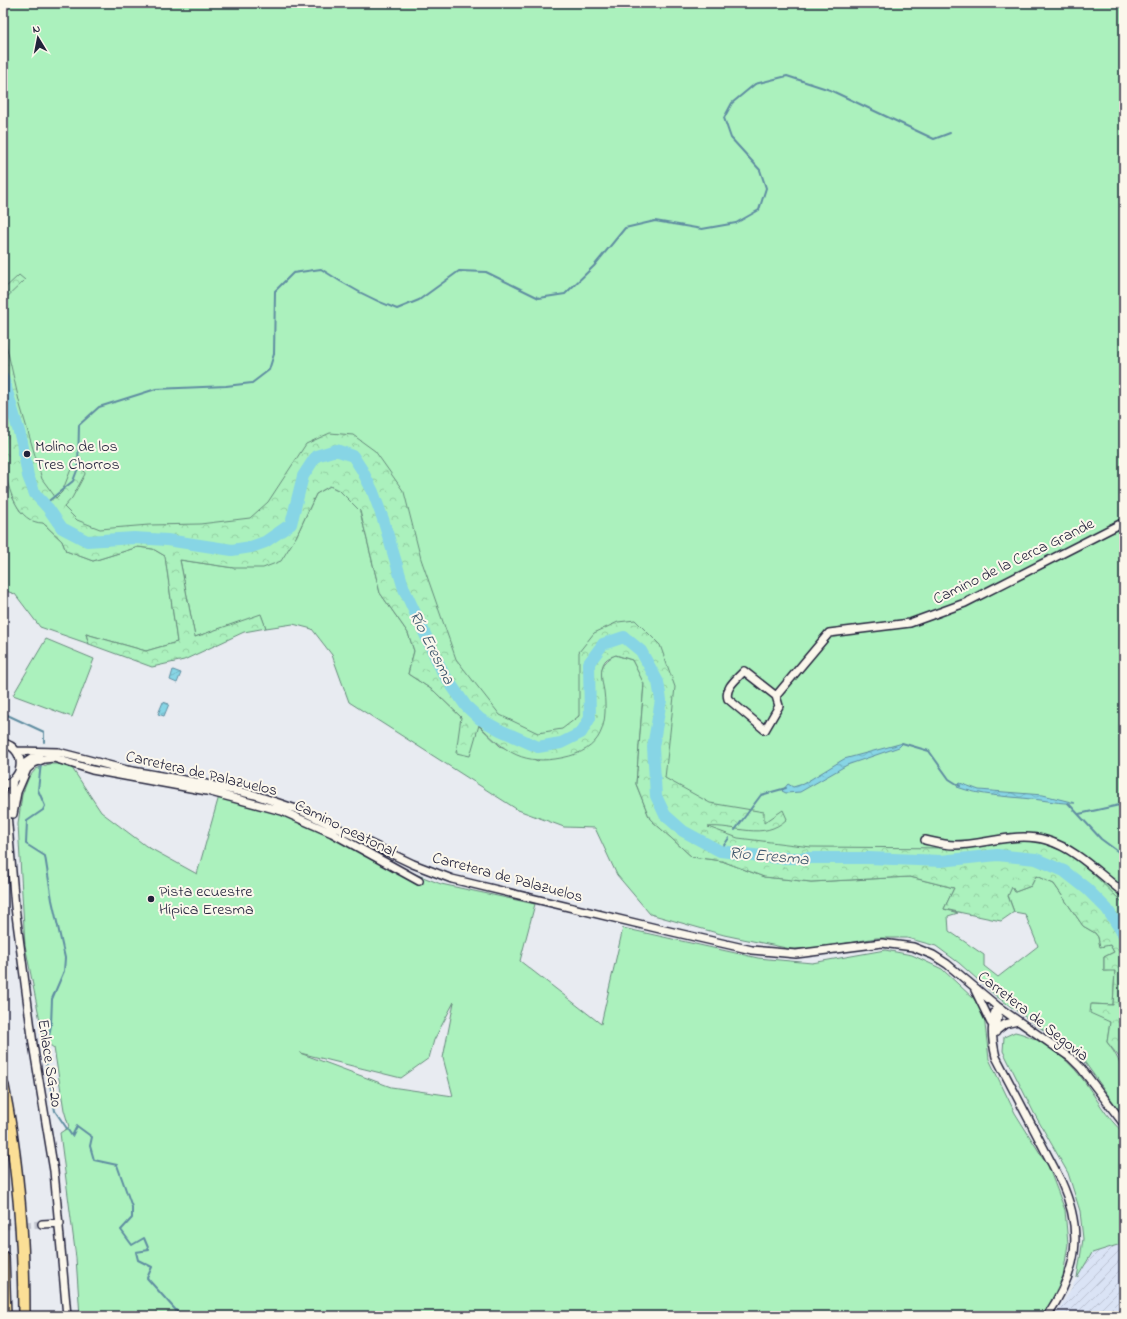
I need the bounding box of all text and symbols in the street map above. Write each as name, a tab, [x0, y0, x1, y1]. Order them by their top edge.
north arrow	[18, 18, 58, 58]
text: N	[31, 21, 41, 38]
place label: Molino de los Tres Chorros	[35, 435, 120, 477]
marker: Molino de los Tres Chorros	[22, 449, 32, 459]
street label: Camino de la Cerca Grande	[929, 512, 1099, 611]
water label: Río Eresma	[402, 606, 461, 690]
street label: Carretera de Palazuelos	[123, 745, 280, 803]
street label: Camino peatonal	[290, 794, 400, 864]
water label: Río Eresma	[728, 841, 811, 872]
street label: Carretera de Palazuelos	[429, 846, 586, 910]
place label: Pista ecuestre Hípica Eresma	[159, 880, 254, 922]
marker: Pista ecuestre Hípica Eresma	[146, 894, 156, 904]
street label: Carretera de Segovia	[972, 965, 1094, 1068]
street label: Enlace SG-20	[30, 1018, 68, 1109]

